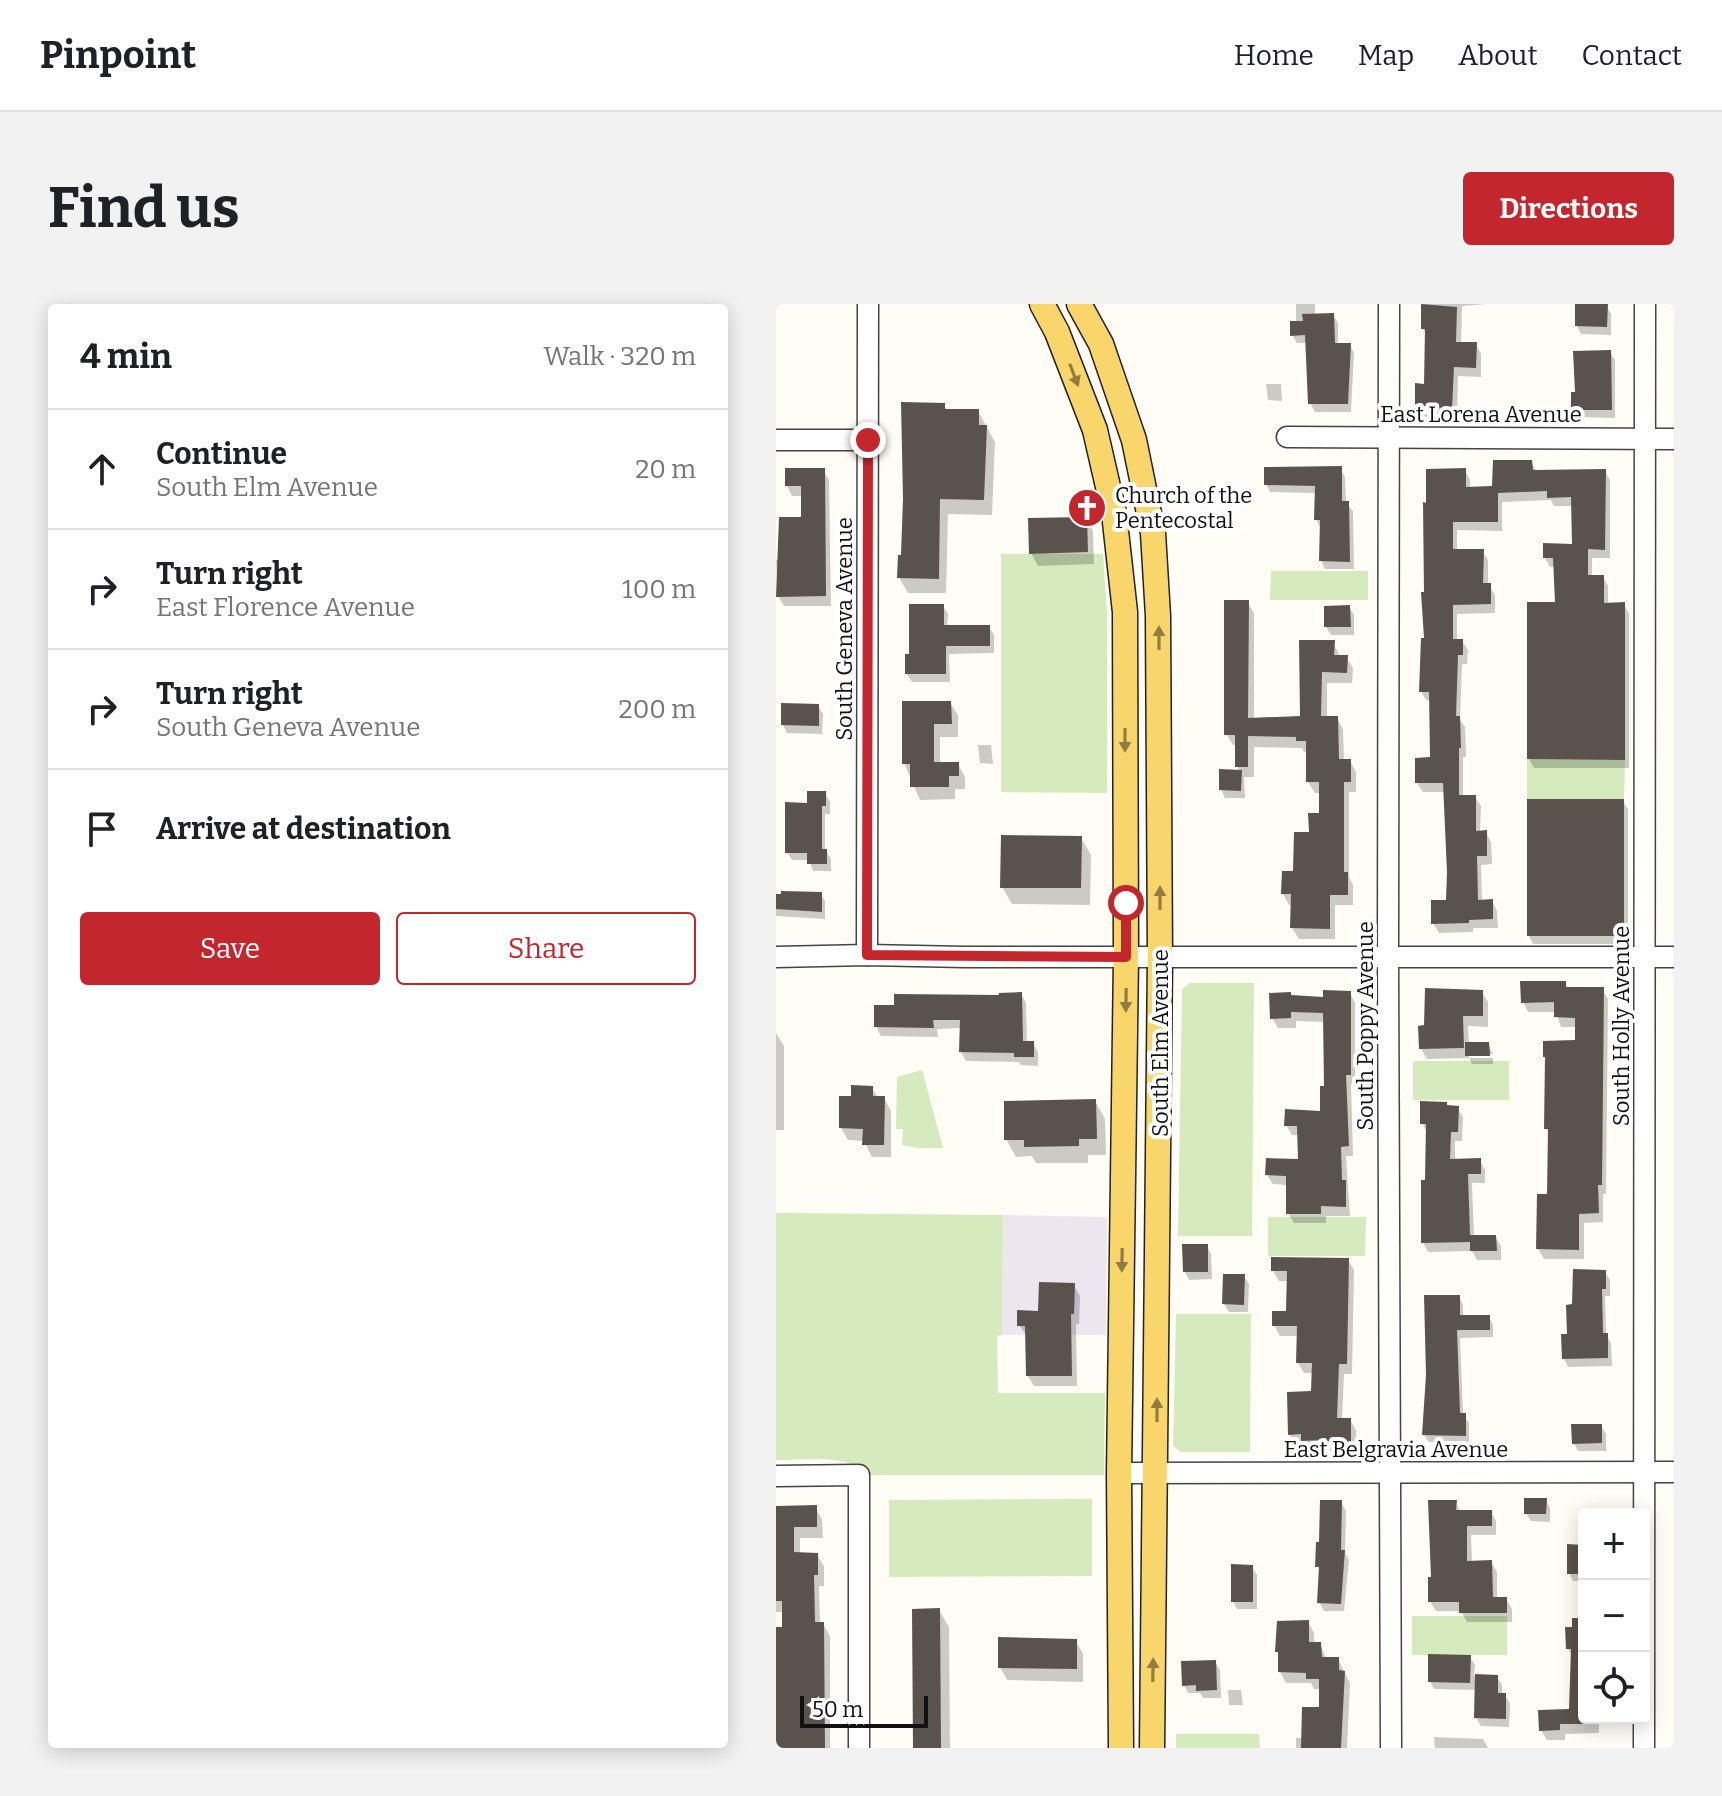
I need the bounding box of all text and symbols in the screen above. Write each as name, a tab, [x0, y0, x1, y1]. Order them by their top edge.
text: Pinpoint	[40, 32, 196, 78]
text: Home	[1234, 39, 1314, 72]
text: Map	[1358, 39, 1414, 72]
text: About	[1458, 39, 1538, 72]
text: Contact	[1582, 39, 1682, 72]
button: Directions	[1463, 172, 1674, 245]
text: Find us	[48, 175, 240, 242]
text: 4 min	[80, 336, 172, 377]
text: Walk · 320 m	[544, 341, 696, 372]
one-way arrow	[1068, 363, 1081, 387]
street label: East Lorena Avenue	[1380, 401, 1582, 428]
route end	[850, 422, 886, 458]
text: Continue	[156, 436, 287, 472]
icon: ahead	[80, 447, 124, 491]
text: 20 m	[635, 454, 696, 485]
text: South Elm Avenue	[156, 472, 378, 503]
place label: Church of the Pentecostal	[1115, 482, 1252, 534]
church icon: Church of the Pentecostal	[1066, 487, 1108, 529]
street label: South Geneva Avenue	[831, 517, 858, 741]
text: Turn right	[156, 556, 303, 592]
icon: right	[80, 567, 124, 611]
text: 100 m	[622, 574, 696, 605]
text: East Florence Avenue	[156, 592, 415, 623]
one-way arrow	[1152, 625, 1165, 650]
text: Turn right	[156, 676, 303, 712]
icon: right	[80, 687, 124, 731]
text: 200 m	[619, 694, 696, 725]
text: South Geneva Avenue	[156, 712, 420, 743]
one-way arrow	[1119, 728, 1131, 753]
icon: arrive	[80, 807, 124, 851]
text: Arrive at destination	[156, 811, 451, 847]
route start	[1108, 885, 1144, 921]
one-way arrow	[1154, 885, 1166, 910]
button: Save	[80, 912, 380, 985]
button: Share	[396, 912, 696, 985]
street label: South Poppy Avenue	[1352, 921, 1379, 1131]
street label: South Holly Avenue	[1608, 926, 1635, 1126]
street label: South Elm Avenue	[1147, 949, 1174, 1137]
one-way arrow	[1119, 988, 1132, 1013]
one-way arrow	[1116, 1248, 1128, 1273]
one-way arrow	[1151, 1397, 1163, 1422]
street label: East Belgravia Avenue	[1284, 1436, 1508, 1463]
map controls	[1578, 1508, 1650, 1724]
button: +	[1578, 1508, 1650, 1580]
button: −	[1578, 1580, 1650, 1652]
button: locate	[1578, 1652, 1650, 1724]
one-way arrow	[1147, 1657, 1159, 1682]
scale bar	[800, 1692, 928, 1728]
text: 50 m	[812, 1696, 863, 1723]

